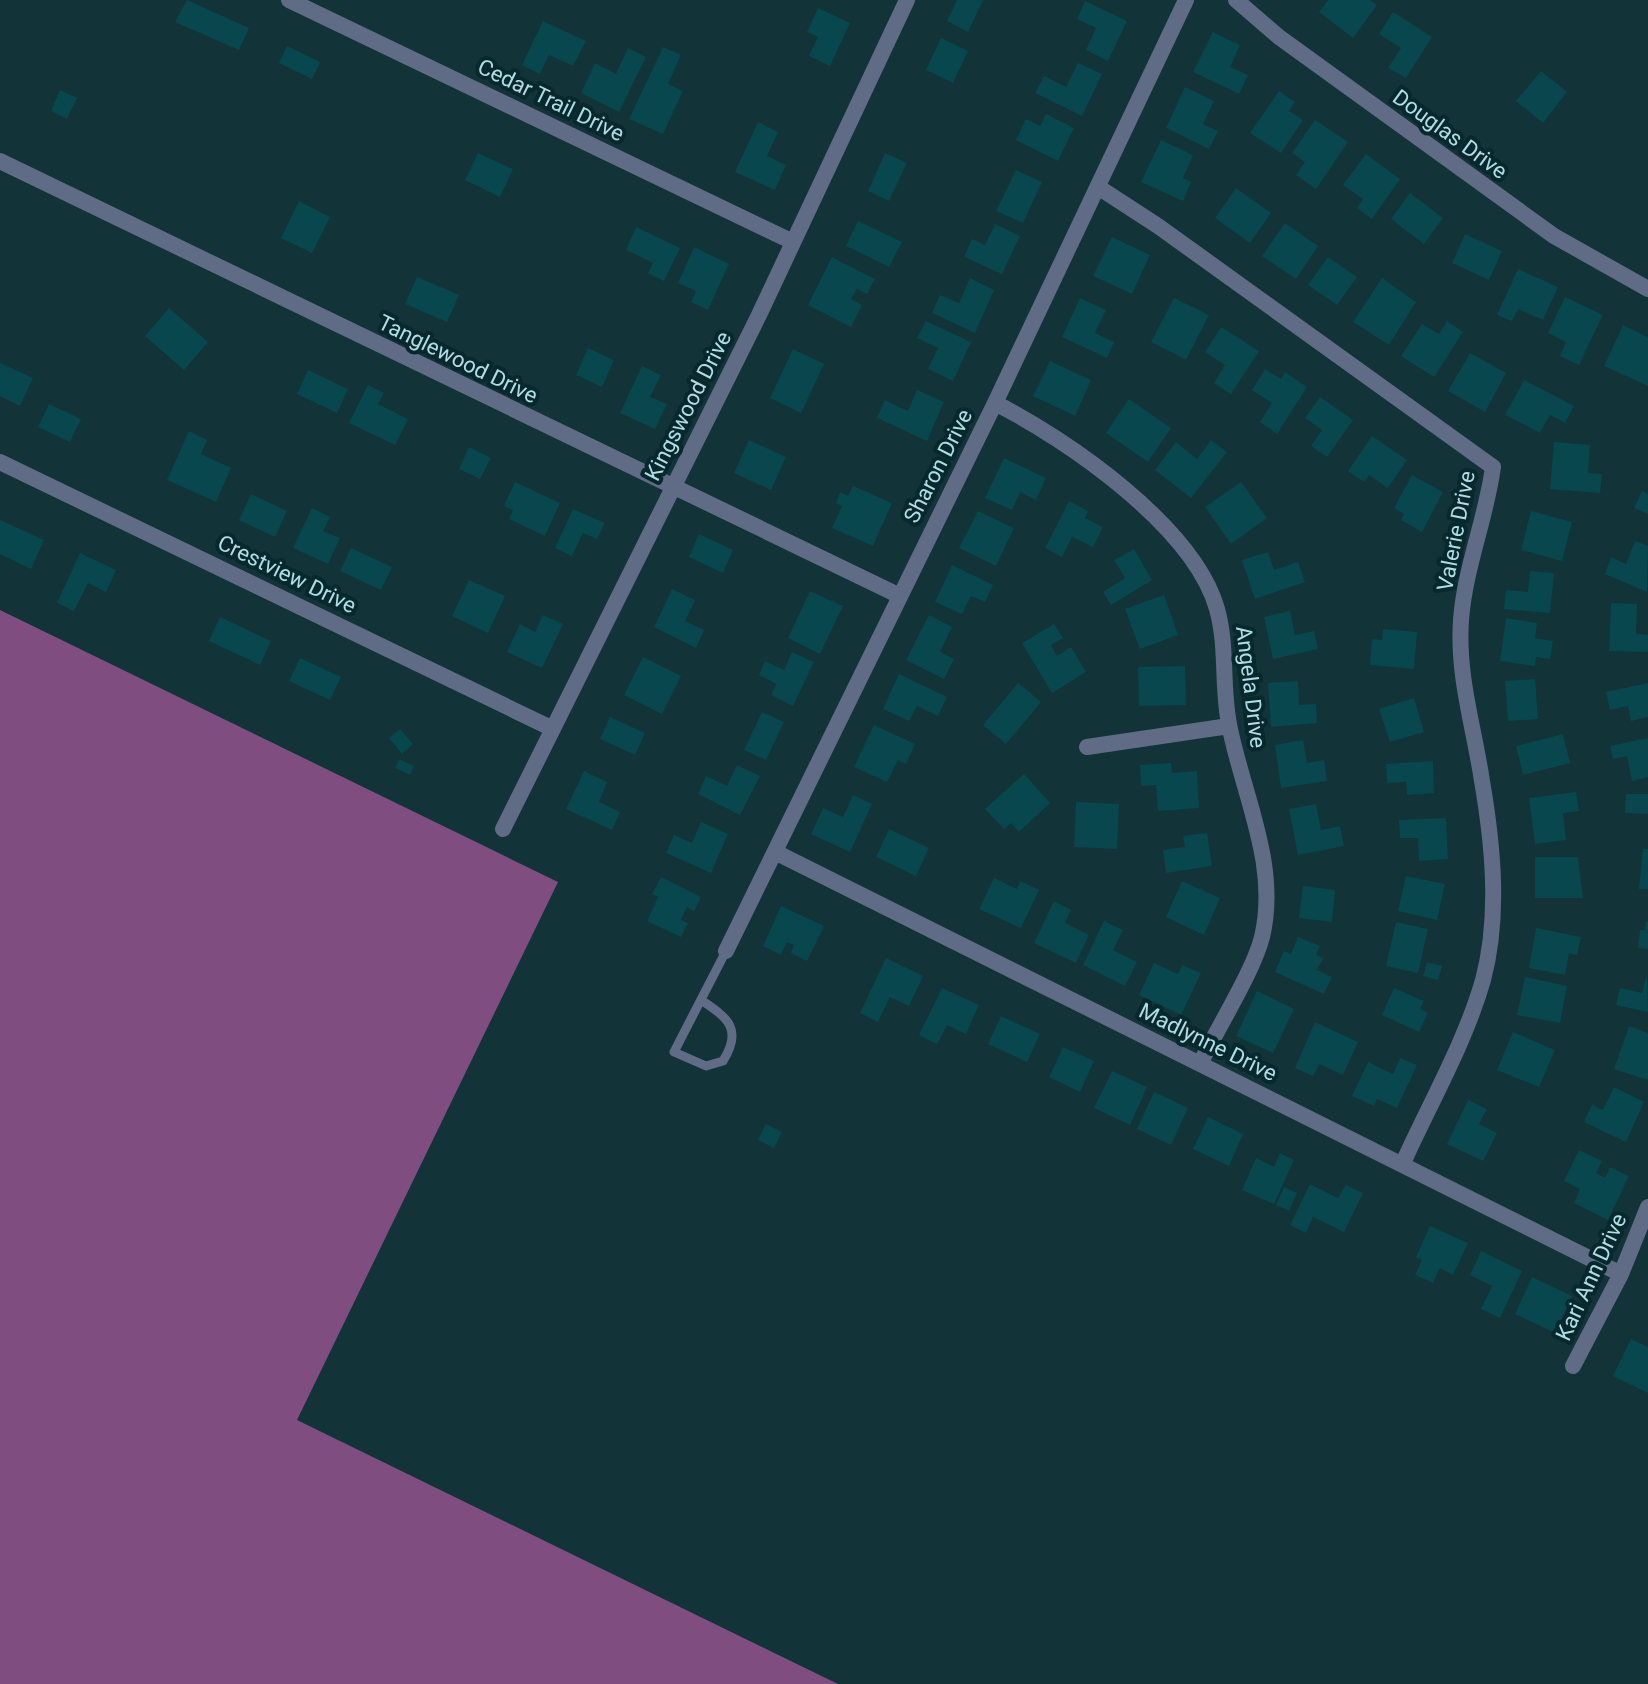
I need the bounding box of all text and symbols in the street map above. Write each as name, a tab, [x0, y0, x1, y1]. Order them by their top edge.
street label: Cedar Trail Drive	[474, 54, 628, 146]
street label: Douglas Drive	[1388, 84, 1512, 184]
street label: Tanglewood Drive	[374, 310, 542, 408]
street label: Kingswood Drive	[640, 327, 736, 485]
street label: Sharon Drive	[899, 405, 977, 527]
street label: Valerie Drive	[1432, 469, 1480, 593]
street label: Crestview Drive	[214, 530, 360, 618]
street label: Angela Drive	[1231, 625, 1271, 749]
street label: Madlynne Drive	[1135, 998, 1281, 1086]
street label: Kari Ann Drive	[1551, 1209, 1631, 1345]

